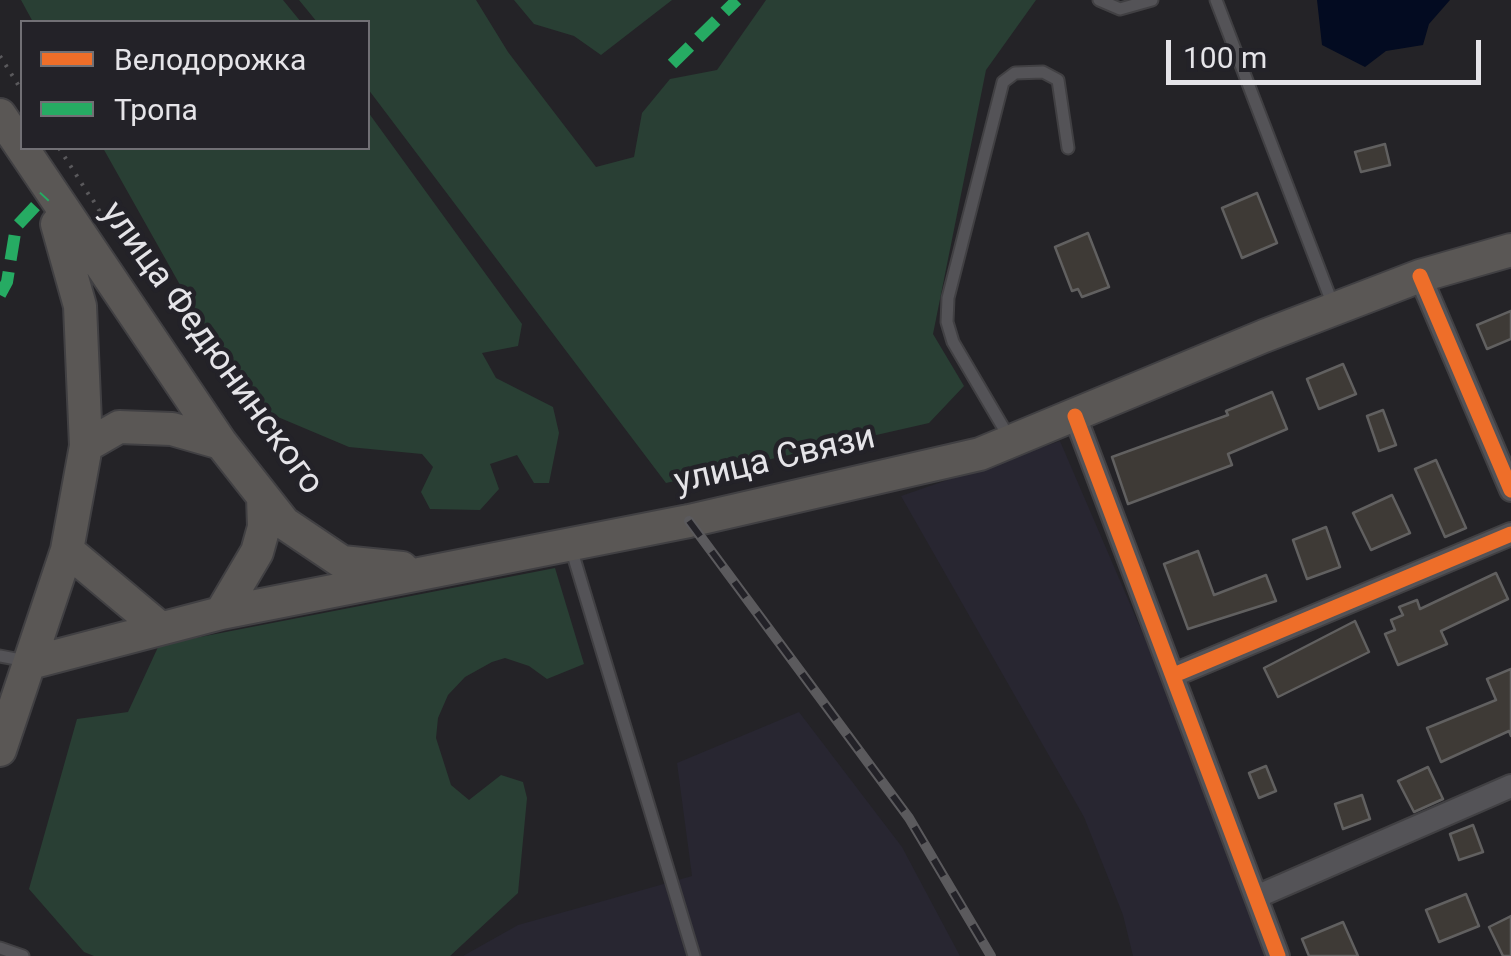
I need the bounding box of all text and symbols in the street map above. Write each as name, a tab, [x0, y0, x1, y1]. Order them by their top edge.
legend	[20, 20, 370, 150]
scale bar	[1171, 20, 1486, 82]
text: 100 m	[1183, 40, 1267, 75]
text: Велодорожка	[114, 42, 306, 77]
text: Тропа	[114, 92, 198, 127]
street label: улица Федюнинского	[91, 194, 331, 504]
street label: улица Связи	[671, 418, 879, 504]

